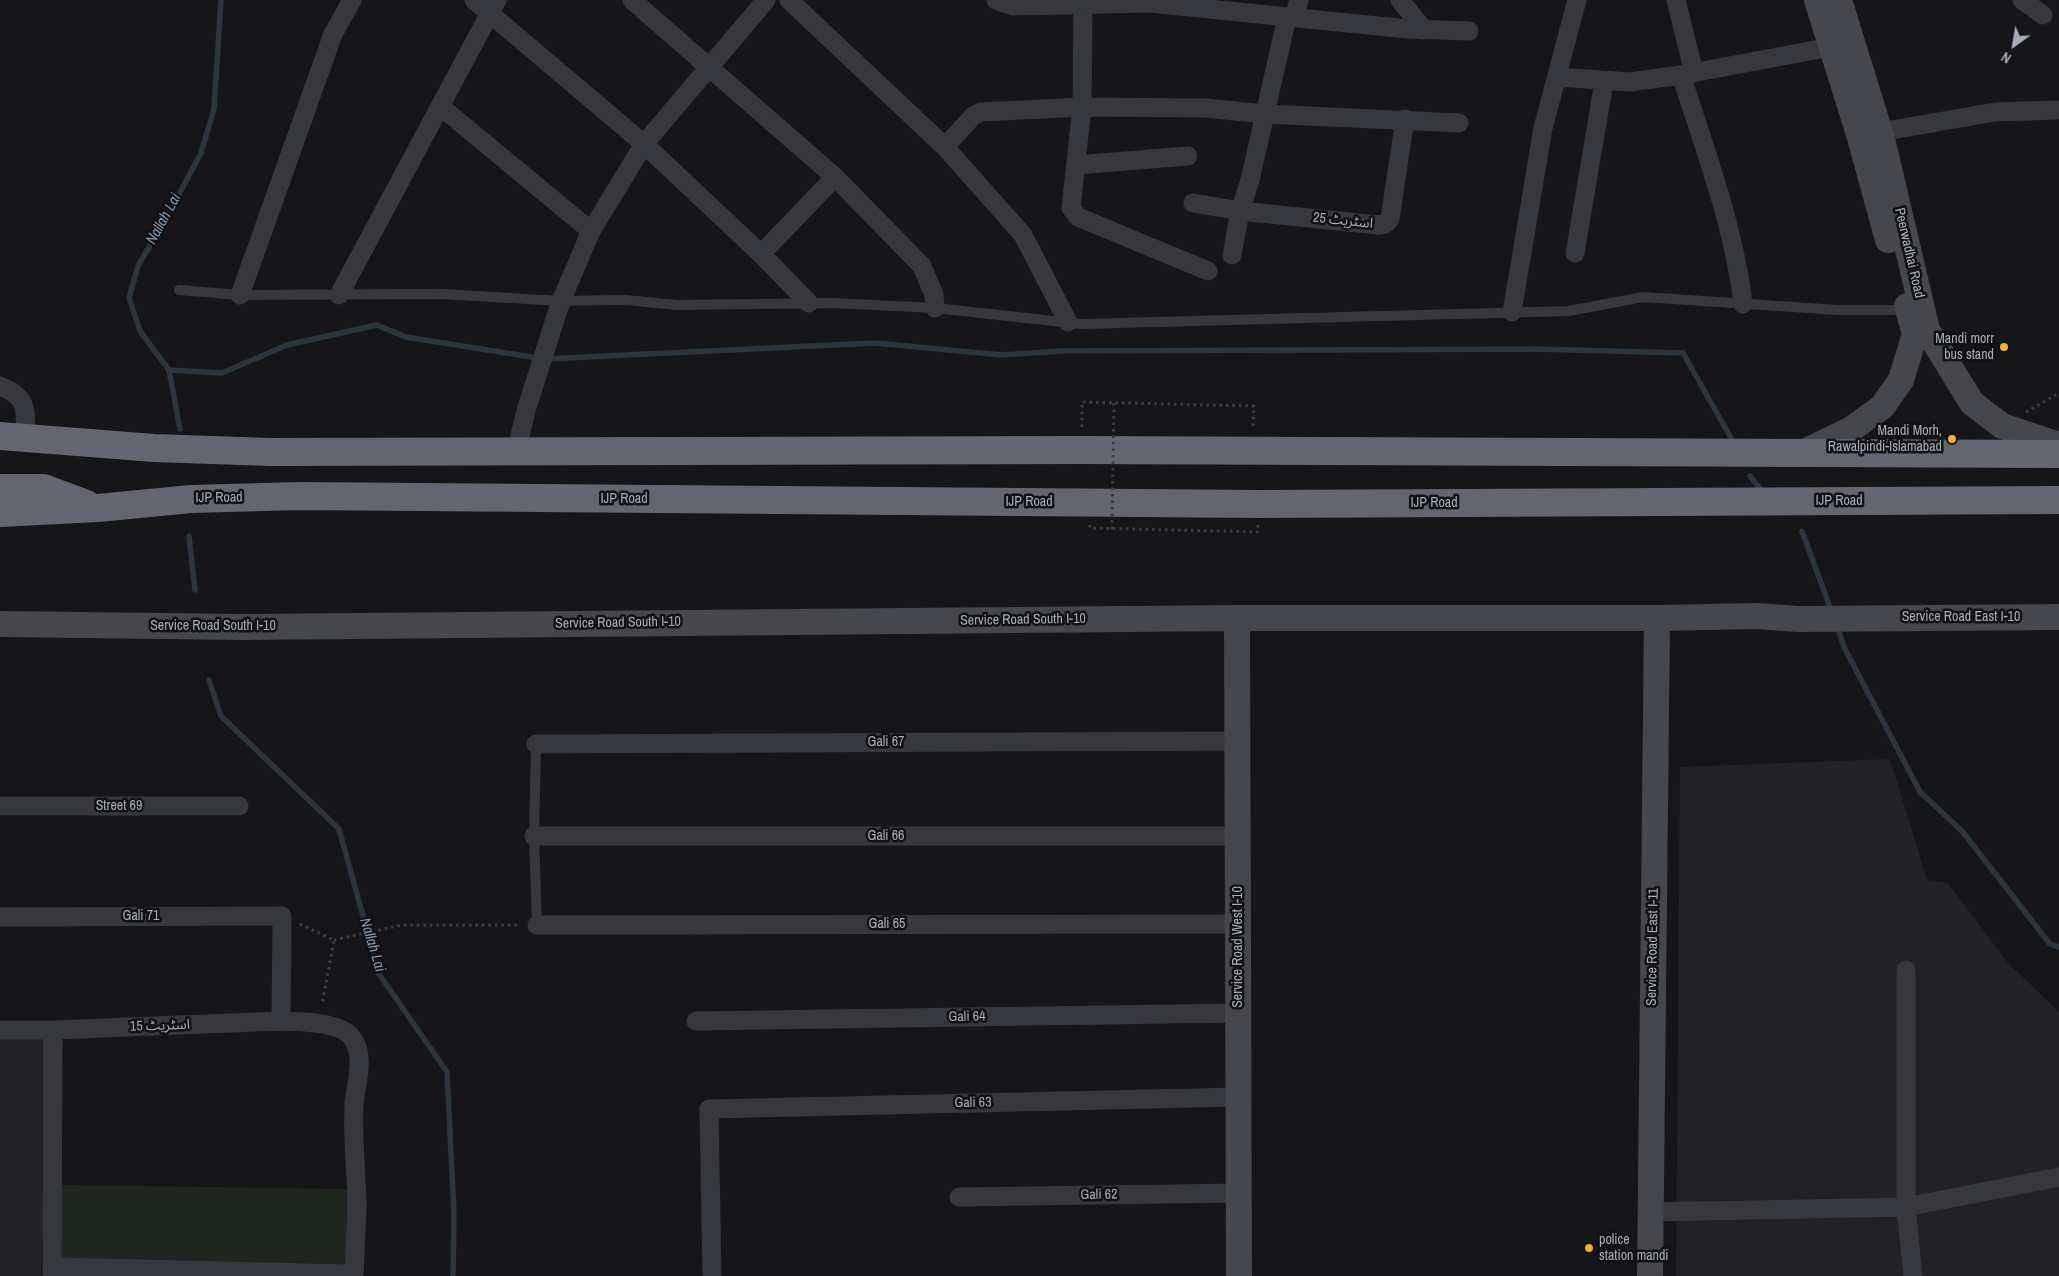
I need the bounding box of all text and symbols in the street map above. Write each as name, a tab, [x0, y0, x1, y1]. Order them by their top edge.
north arrow	[1989, 20, 2039, 70]
text: N	[1998, 48, 2014, 68]
water label: Nallah Lai	[143, 190, 185, 248]
street label: Peerwadhai Road	[1890, 206, 1928, 300]
street label: اسٹریٹ 25	[1312, 210, 1374, 232]
place label: Mandi morr bus stand	[1935, 331, 1994, 364]
marker: Mandi morr bus stand	[1998, 341, 2010, 353]
place label: Mandi Morh, Rawalpindi-Islamabad	[1828, 423, 1942, 456]
marker: Mandi Morh, Rawalpindi-Islamabad	[1946, 433, 1958, 445]
street label: IJP Road	[195, 489, 243, 507]
street label: IJP Road	[600, 491, 648, 507]
street label: IJP Road	[1815, 493, 1863, 509]
street label: IJP Road	[1005, 494, 1053, 510]
street label: IJP Road	[1410, 495, 1458, 511]
street label: Service Road East I-10	[1902, 609, 2020, 625]
street label: Service Road South I-10	[960, 611, 1086, 629]
street label: Service Road South I-10	[555, 614, 681, 632]
street label: Service Road South I-10	[150, 618, 276, 634]
street label: Gali 67	[867, 734, 905, 750]
street label: Street 69	[96, 798, 142, 814]
street label: Gali 66	[867, 828, 905, 844]
street label: Service Road West I-10	[1230, 886, 1246, 1008]
street label: Service Road East I-11	[1644, 888, 1662, 1006]
street label: Gali 71	[122, 908, 160, 924]
water label: Nallah Lai	[355, 916, 389, 974]
street label: Gali 65	[868, 916, 906, 932]
street label: Gali 64	[948, 1008, 986, 1026]
street label: اسٹریٹ 15	[130, 1017, 190, 1035]
street label: Gali 63	[954, 1094, 992, 1112]
street label: Gali 62	[1080, 1186, 1118, 1204]
place label: police station mandi	[1599, 1232, 1669, 1264]
marker: police station mandi	[1583, 1242, 1595, 1254]

